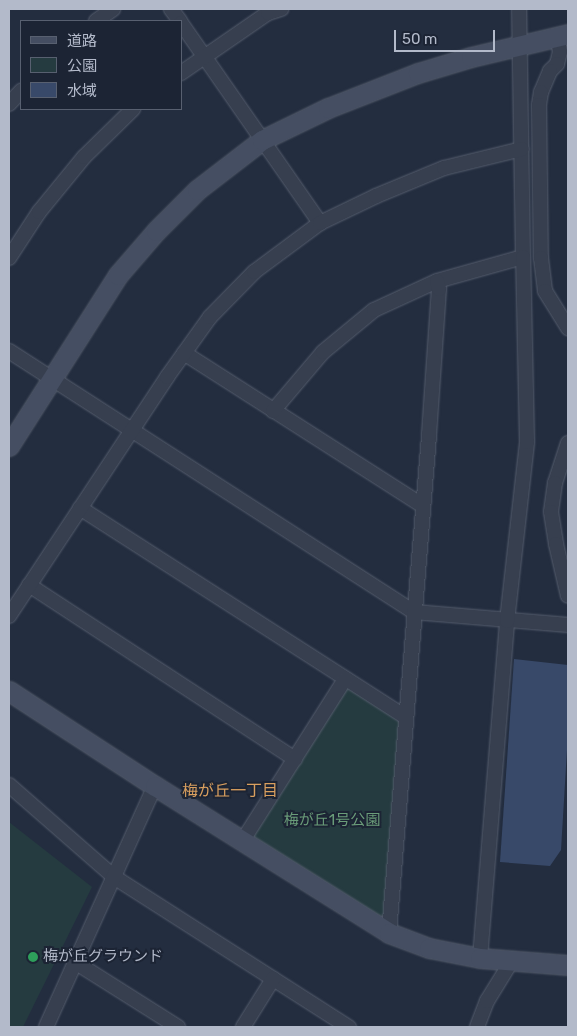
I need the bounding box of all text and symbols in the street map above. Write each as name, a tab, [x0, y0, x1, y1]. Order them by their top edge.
legend	[20, 20, 182, 110]
scale bar	[397, 20, 498, 52]
text: 50 m	[402, 30, 437, 48]
text: 道路	[67, 32, 97, 50]
text: 公園	[67, 57, 97, 75]
text: 水域	[67, 82, 97, 100]
district label: 梅が丘一丁目	[182, 781, 278, 801]
park label: 梅が丘1号公園	[284, 812, 380, 830]
place label: 梅が丘グラウンド	[43, 948, 163, 966]
marker: 梅が丘グラウンド	[27, 951, 39, 963]

